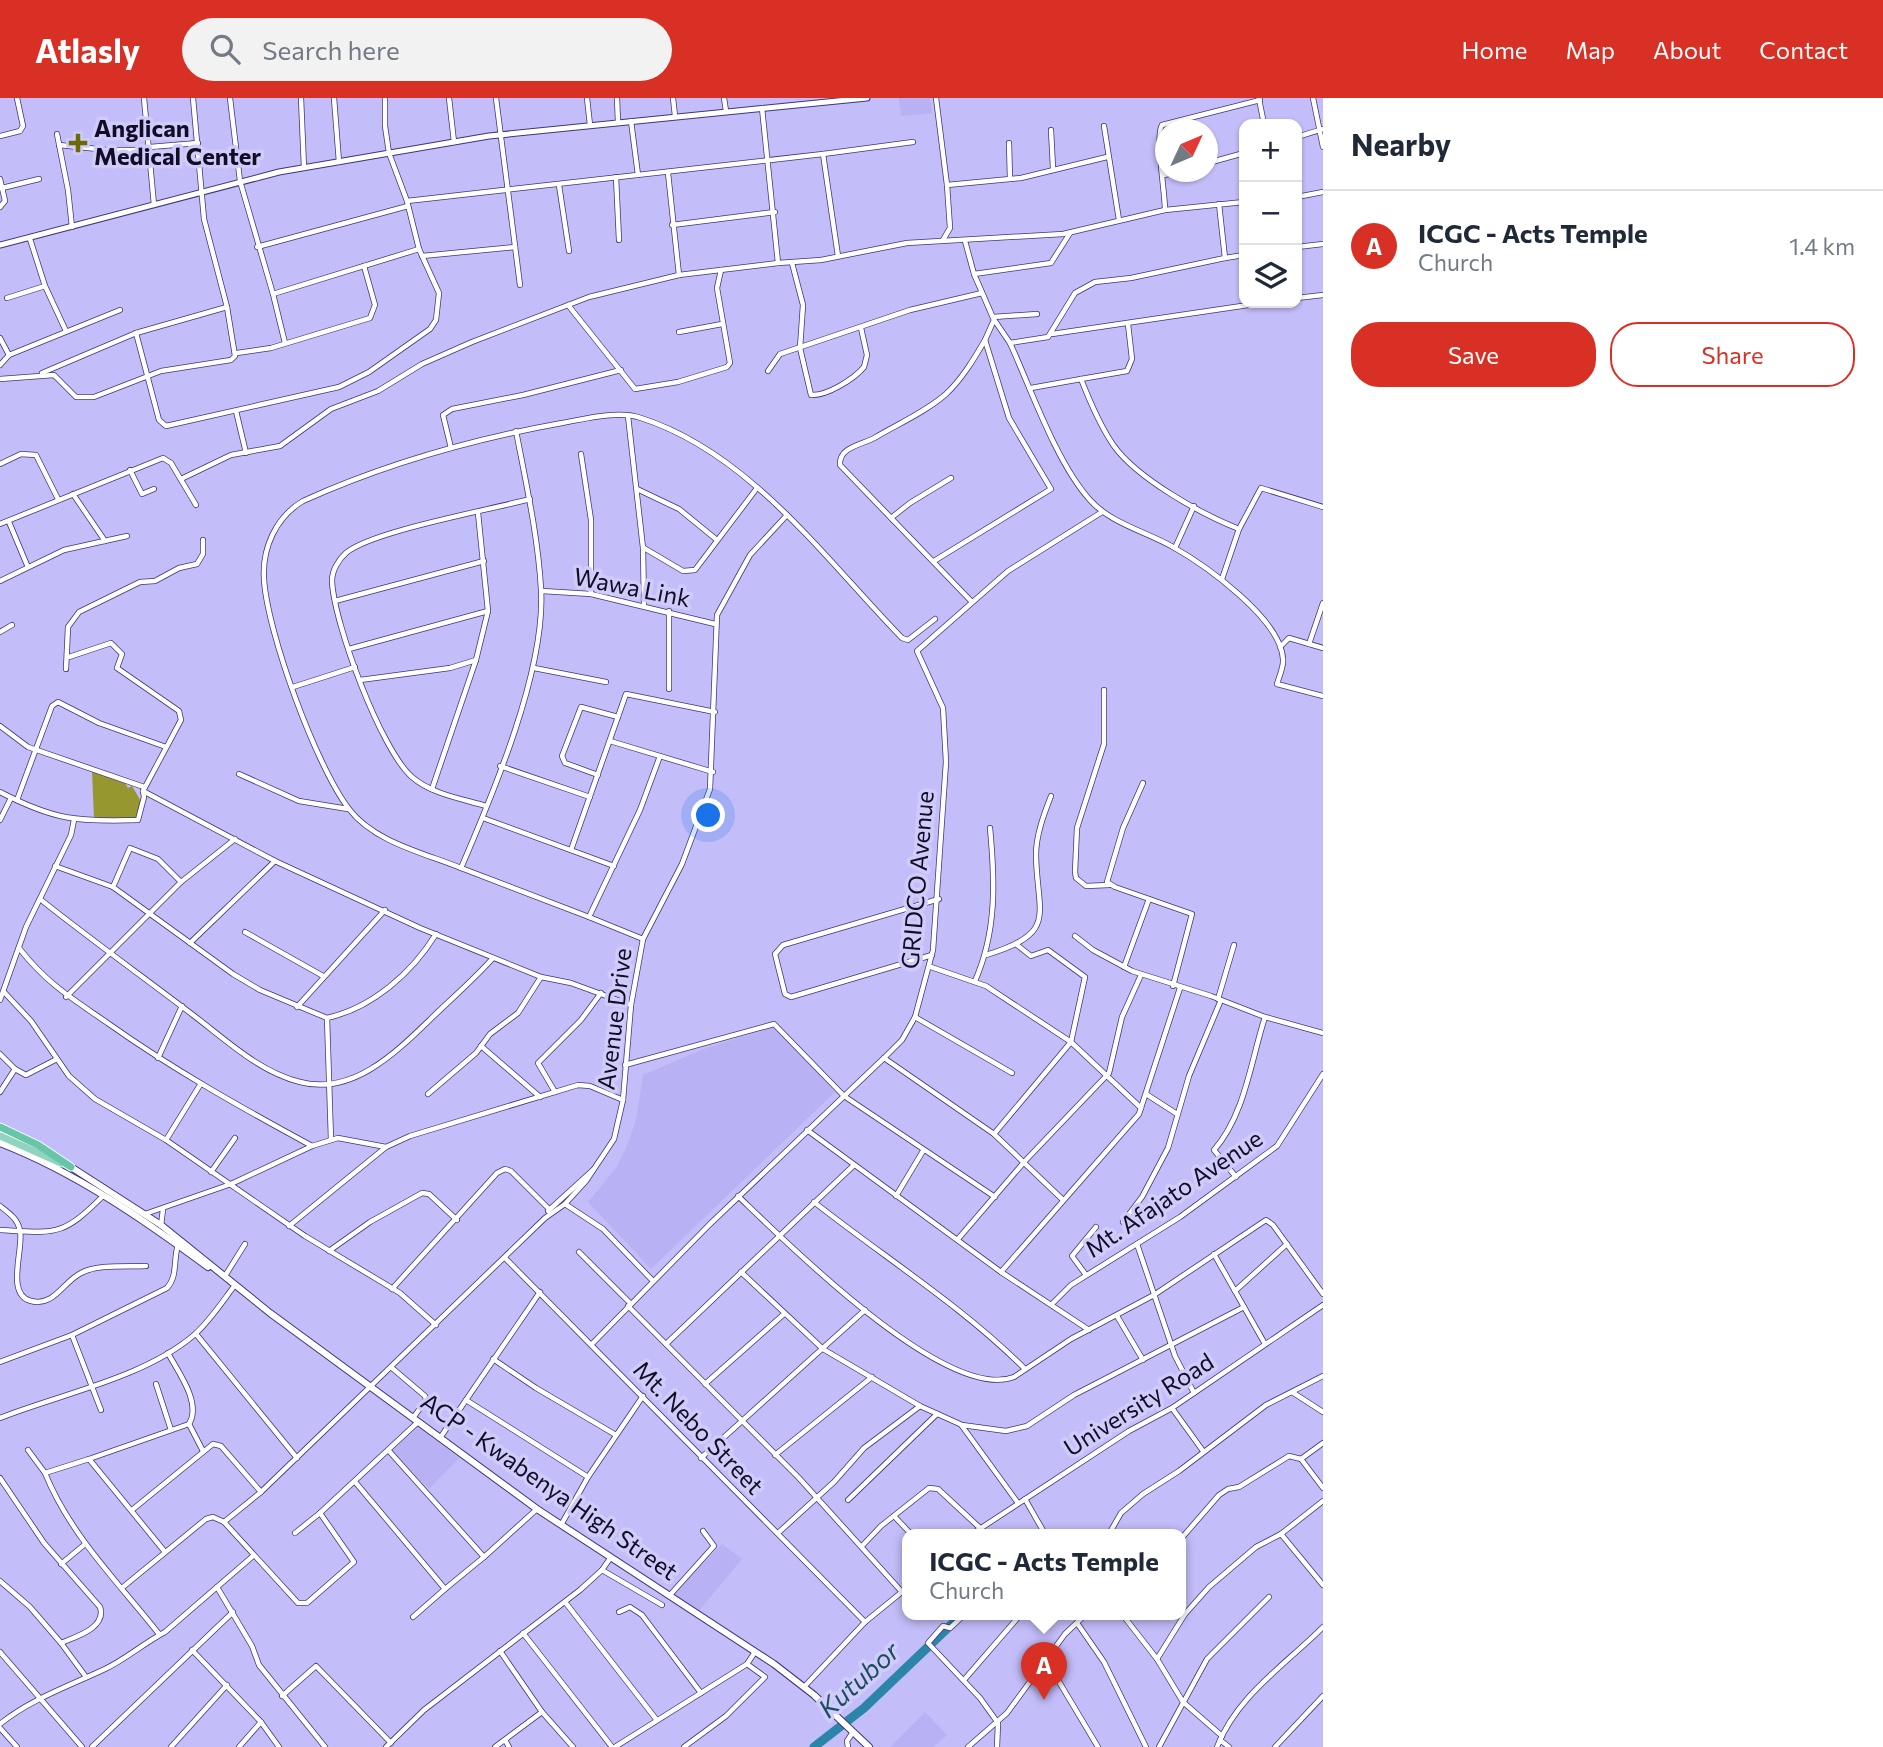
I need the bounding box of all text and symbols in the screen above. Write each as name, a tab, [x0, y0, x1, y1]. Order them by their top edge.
search box	[182, 18, 672, 81]
text: Atlasly	[35, 29, 140, 70]
icon: search	[206, 30, 244, 68]
text: Search here	[262, 34, 400, 65]
text: Home	[1462, 35, 1528, 64]
text: Map	[1566, 35, 1615, 64]
text: About	[1653, 35, 1721, 64]
text: Contact	[1759, 35, 1848, 64]
place label: Anglican Medical Center	[94, 113, 261, 170]
north arrow	[1155, 119, 1218, 182]
map controls	[1239, 119, 1302, 308]
button: +	[1239, 119, 1302, 182]
text: Nearby	[1351, 125, 1451, 162]
marker: Anglican Medical Center	[68, 133, 88, 153]
button: −	[1239, 182, 1302, 245]
text: ICGC - Acts Temple	[1418, 217, 1648, 248]
text: A	[1366, 232, 1382, 260]
text: 1.4 km	[1789, 232, 1855, 260]
button: layers	[1239, 245, 1302, 308]
text: Church	[1418, 248, 1493, 276]
button: Save	[1351, 322, 1596, 387]
button: Share	[1610, 322, 1855, 387]
street label: Wawa Link	[571, 561, 693, 612]
street label: GRIDCO Avenue	[894, 790, 939, 970]
your location	[691, 798, 725, 832]
street label: Avenue Drive	[590, 946, 637, 1091]
street label: Mt. Afajato Avenue	[1079, 1123, 1267, 1263]
street label: University Road	[1058, 1346, 1218, 1461]
street label: Mt. Nebo Street	[628, 1354, 770, 1500]
street label: ACP - Kwabenya High Street	[416, 1386, 684, 1586]
popup	[902, 1529, 1186, 1620]
text: ICGC - Acts Temple	[929, 1545, 1159, 1576]
text: Church	[929, 1576, 1004, 1604]
water label: Kutubor	[811, 1633, 906, 1723]
pin: A	[1021, 1642, 1067, 1700]

